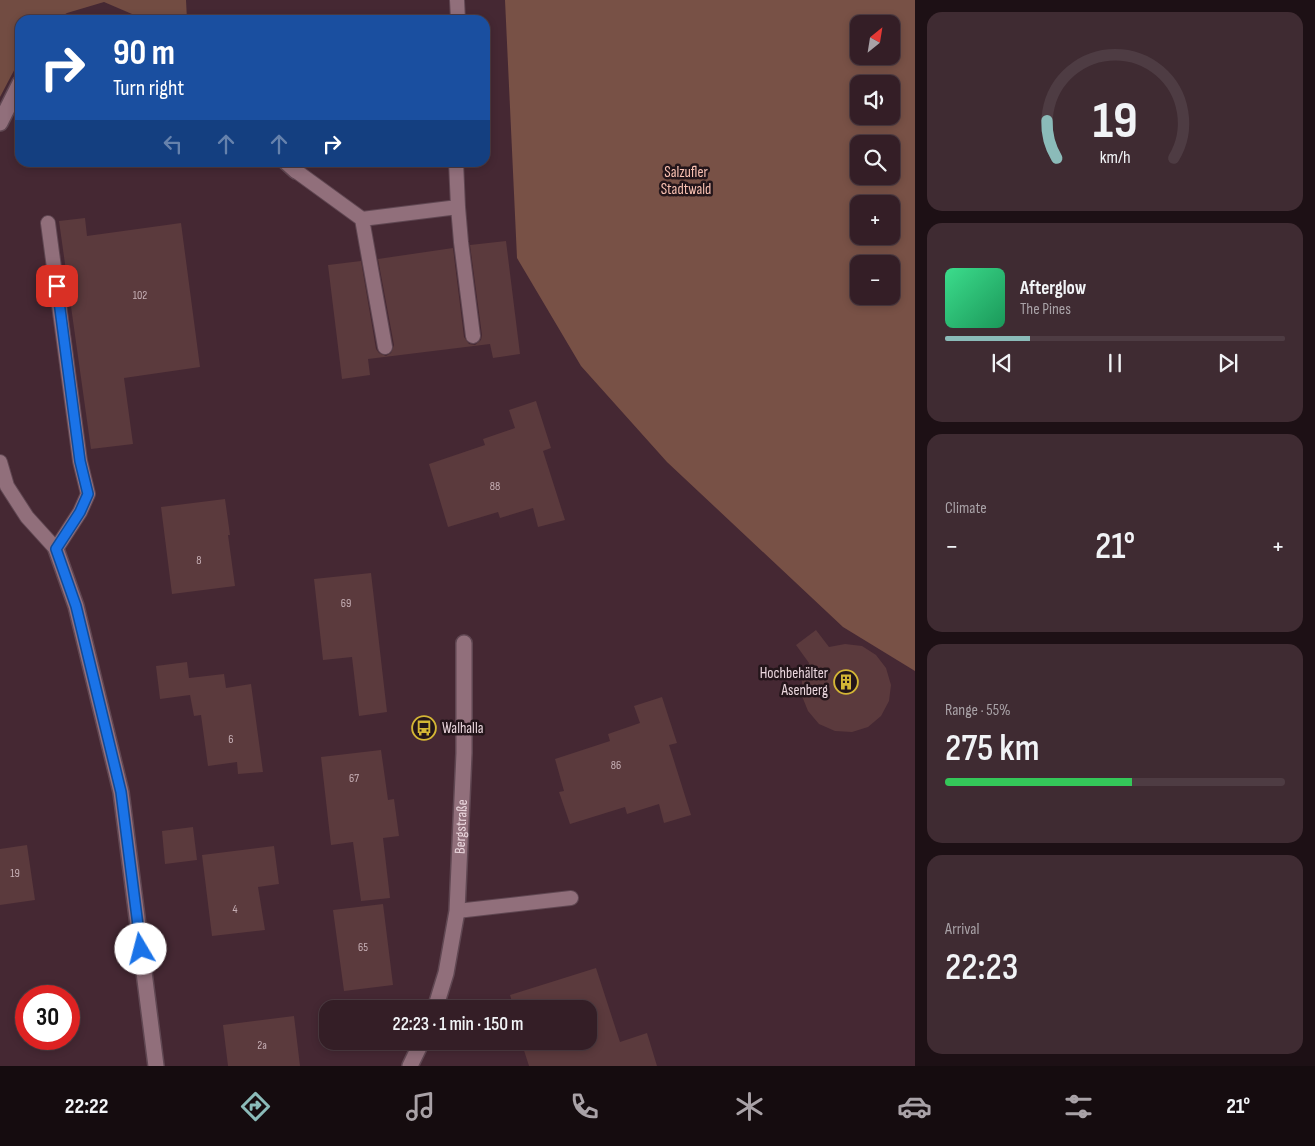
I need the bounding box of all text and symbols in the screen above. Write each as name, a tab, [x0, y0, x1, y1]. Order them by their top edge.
north arrow	[850, 15, 900, 65]
map controls	[850, 15, 900, 305]
text: 90 m	[113, 32, 175, 75]
icon: right	[30, 35, 95, 100]
text: Turn right	[113, 75, 184, 102]
button: sound	[850, 75, 900, 125]
text: 19	[1092, 90, 1138, 153]
icon: left	[159, 130, 187, 158]
icon: ahead	[212, 130, 240, 158]
icon: ahead	[265, 130, 293, 158]
icon: right	[318, 130, 346, 158]
button: search	[850, 135, 900, 185]
text: km/h	[1100, 147, 1130, 168]
park label: Salzufler Stadtwald	[661, 163, 711, 199]
button: +	[850, 195, 900, 245]
button: −	[850, 255, 900, 305]
pin	[36, 265, 78, 307]
icon: arrive	[43, 272, 71, 300]
text: Afterglow	[1020, 277, 1086, 300]
house number: 102	[133, 288, 147, 303]
text: The Pines	[1020, 300, 1071, 319]
icon: previous	[988, 349, 1016, 377]
icon: pause	[1101, 349, 1129, 377]
icon: next	[1214, 349, 1242, 377]
house number: 88	[490, 479, 500, 494]
text: Climate	[945, 499, 987, 518]
text: 21°	[1095, 524, 1135, 569]
text: −	[945, 530, 959, 563]
text: +	[1271, 530, 1285, 563]
house number: 8	[196, 553, 202, 568]
house number: 69	[341, 596, 351, 611]
place label: Hochbehälter Asenberg	[760, 664, 829, 700]
building icon: Hochbehälter Asenberg	[833, 669, 859, 695]
text: Range · 55%	[945, 701, 1011, 720]
bus stop icon: Walhalla	[411, 715, 437, 741]
place label: Walhalla	[442, 719, 484, 738]
text: 275 km	[945, 726, 1040, 771]
house number: 6	[228, 732, 234, 747]
house number: 86	[611, 758, 621, 773]
house number: 67	[349, 771, 359, 786]
street label: Bergstraße	[451, 799, 472, 855]
house number: 19	[10, 866, 20, 881]
house number: 4	[232, 902, 238, 917]
text: Arrival	[945, 920, 979, 939]
position arrow	[114, 922, 166, 974]
house number: 65	[358, 940, 368, 955]
text: 22:23	[945, 945, 1018, 990]
speed limit sign: 30	[15, 985, 80, 1050]
text: 22:23 · 1 min · 150 m	[393, 1013, 523, 1036]
house number: 2a	[257, 1038, 267, 1053]
icon: directions	[238, 1089, 273, 1124]
icon: music	[403, 1089, 438, 1124]
icon: phone	[567, 1089, 602, 1124]
icon: climate	[732, 1089, 767, 1124]
icon: car	[897, 1089, 932, 1124]
icon: filters	[1061, 1089, 1096, 1124]
text: 22:22	[65, 1093, 108, 1120]
text: 21°	[1226, 1093, 1250, 1120]

